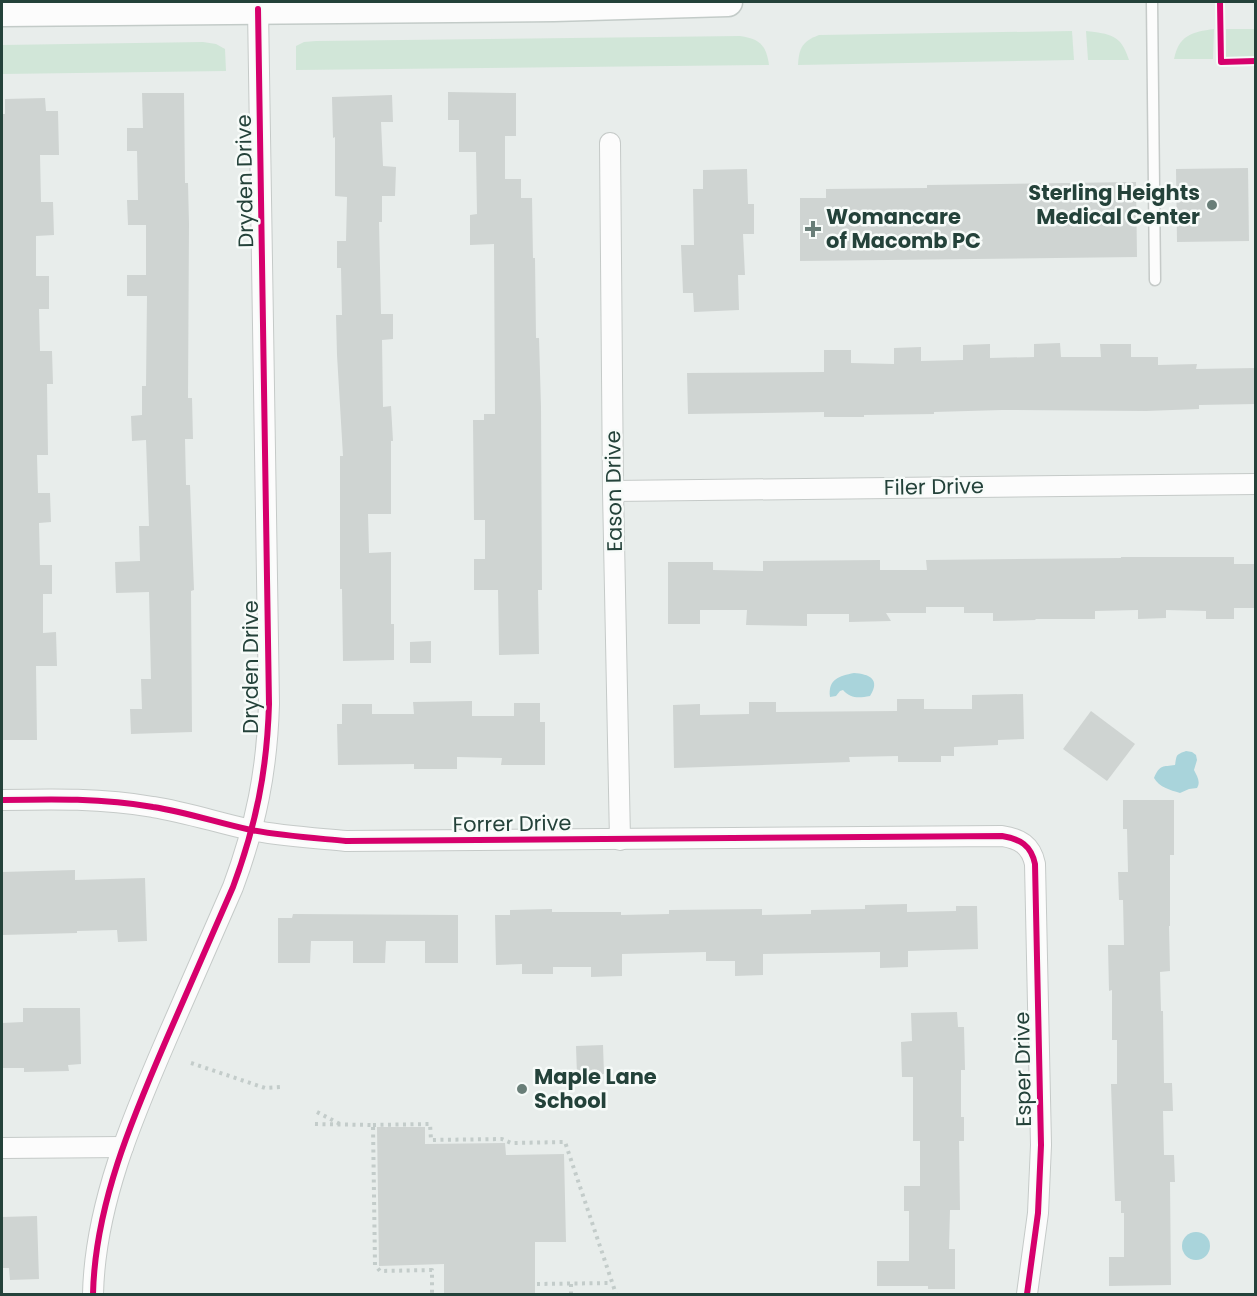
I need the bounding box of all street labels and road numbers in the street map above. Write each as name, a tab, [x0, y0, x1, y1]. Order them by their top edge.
street label: Dryden Drive	[229, 114, 260, 248]
street label: Eason Drive	[598, 430, 629, 552]
street label: Filer Drive	[884, 471, 984, 502]
street label: Dryden Drive	[236, 600, 265, 734]
street label: Forrer Drive	[452, 808, 572, 839]
street label: Esper Drive	[1007, 1011, 1038, 1127]

